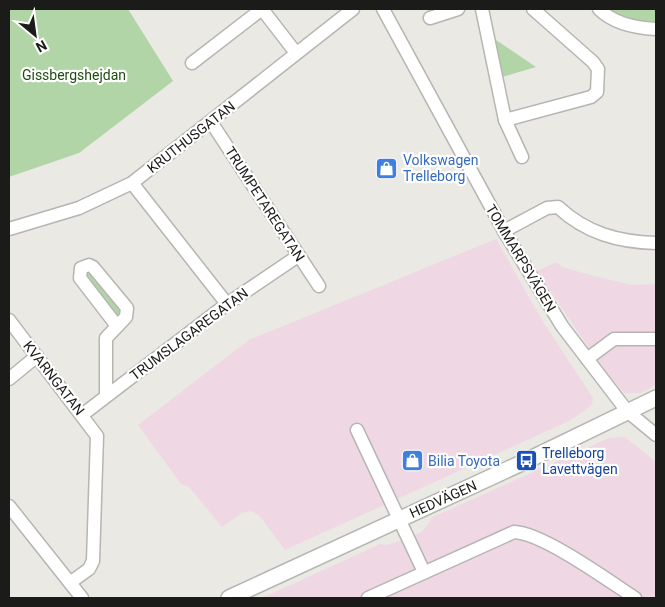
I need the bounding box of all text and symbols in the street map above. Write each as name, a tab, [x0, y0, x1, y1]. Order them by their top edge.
north arrow	[10, 10, 60, 60]
text: N	[33, 37, 50, 56]
park label: Gissbergshejdan	[22, 67, 126, 83]
street label: KRUTHUSGATAN	[144, 98, 238, 176]
street label: TRUMPETAREGATAN	[222, 144, 308, 264]
place label: Volkswagen Trelleborg	[403, 152, 478, 184]
shop icon: Volkswagen Trelleborg	[375, 156, 399, 180]
street label: TOMMARPSVÄGEN	[483, 201, 559, 315]
street label: TRUMSLAGAREGATAN	[127, 284, 251, 384]
street label: KVARNGATAN	[20, 338, 88, 418]
place label: Trelleborg Lavettvägen	[542, 445, 618, 477]
shop icon: Bilia Toyota	[400, 449, 424, 473]
bus stop icon: Trelleborg Lavettvägen	[514, 449, 538, 473]
place label: Bilia Toyota	[428, 453, 500, 469]
street label: HEDVÄGEN	[407, 477, 479, 521]

